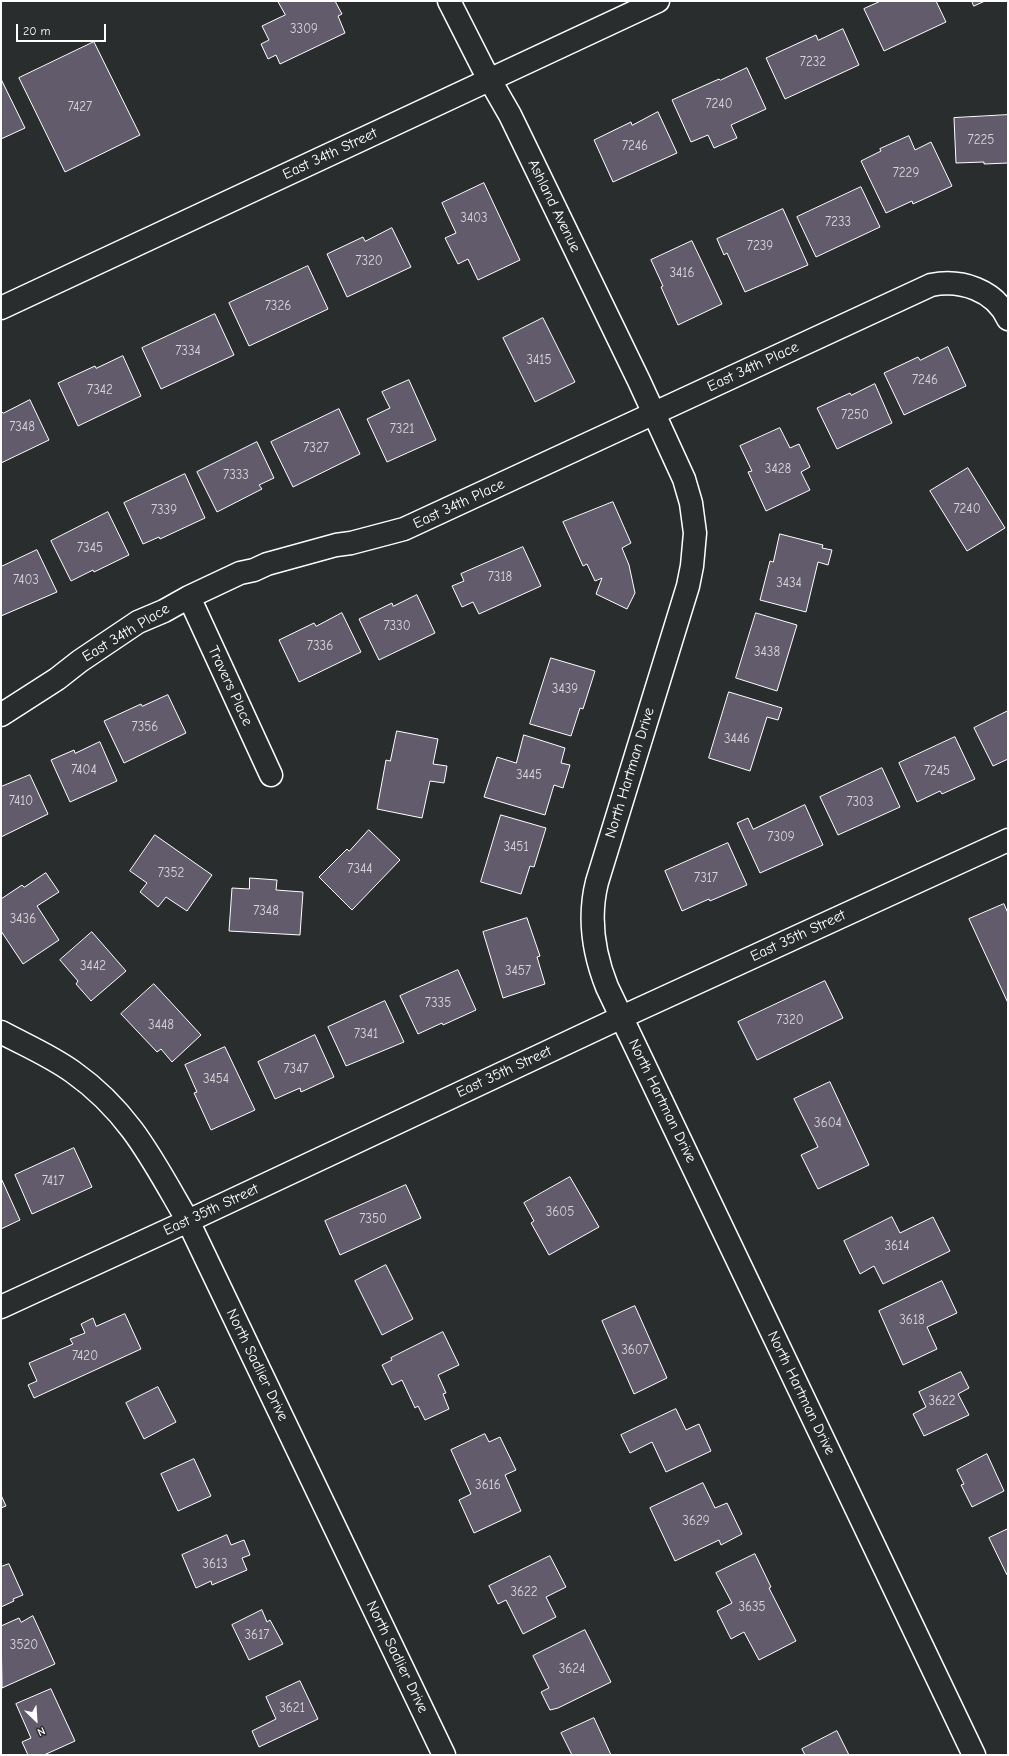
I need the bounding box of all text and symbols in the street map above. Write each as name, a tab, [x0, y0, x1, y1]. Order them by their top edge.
scale bar	[18, 16, 108, 42]
house number: 3309	[290, 21, 318, 37]
text: 20 m	[23, 24, 51, 38]
house number: 7232	[800, 54, 826, 70]
house number: 7240	[705, 96, 733, 112]
house number: 7427	[68, 99, 92, 115]
street label: East 34th Street	[280, 124, 380, 184]
house number: 7225	[968, 132, 994, 148]
house number: 7246	[622, 138, 648, 154]
street label: Ashland Avenue	[524, 157, 584, 255]
house number: 7229	[893, 165, 919, 181]
house number: 3403	[460, 210, 488, 226]
house number: 7233	[825, 214, 851, 230]
house number: 7239	[747, 238, 773, 254]
house number: 7320	[355, 253, 383, 269]
house number: 3416	[669, 265, 695, 281]
house number: 7326	[265, 298, 291, 314]
street label: East 34th Place	[704, 338, 802, 396]
house number: 7334	[175, 343, 201, 359]
house number: 3415	[526, 352, 552, 368]
house number: 7246	[912, 372, 938, 388]
house number: 7342	[87, 382, 113, 398]
house number: 7250	[841, 407, 869, 423]
house number: 7348	[9, 419, 35, 435]
house number: 7321	[390, 421, 414, 437]
house number: 7327	[303, 440, 329, 456]
house number: 3428	[765, 461, 791, 477]
house number: 7333	[223, 467, 249, 483]
street label: East 34th Place	[410, 475, 508, 533]
house number: 7240	[953, 501, 981, 517]
house number: 7339	[151, 502, 177, 518]
house number: 7345	[77, 540, 103, 556]
house number: 7318	[488, 569, 512, 585]
house number: 7403	[13, 572, 39, 588]
house number: 3434	[776, 575, 802, 591]
street label: East 34th Place	[79, 600, 173, 666]
house number: 7330	[383, 618, 411, 634]
house number: 7336	[307, 638, 333, 654]
street label: Travers Place	[204, 643, 256, 729]
house number: 3438	[754, 644, 780, 660]
house number: 3439	[552, 681, 578, 697]
street label: North Hartman Drive	[602, 706, 658, 840]
house number: 7356	[132, 719, 158, 735]
house number: 3446	[724, 731, 750, 747]
house number: 7404	[71, 762, 97, 778]
house number: 7245	[924, 763, 950, 779]
house number: 3445	[516, 767, 542, 783]
house number: 7410	[9, 793, 33, 809]
house number: 7303	[846, 794, 874, 810]
house number: 7309	[767, 829, 795, 845]
house number: 3451	[503, 839, 529, 855]
house number: 7344	[347, 861, 373, 877]
house number: 7352	[158, 865, 184, 881]
house number: 7317	[694, 870, 718, 886]
house number: 7348	[253, 903, 279, 919]
street label: East 35th Street	[748, 906, 848, 966]
house number: 3436	[10, 911, 36, 927]
house number: 3442	[80, 958, 106, 974]
house number: 3457	[505, 963, 531, 979]
house number: 7335	[425, 995, 451, 1011]
house number: 7320	[776, 1012, 804, 1028]
house number: 3448	[148, 1017, 174, 1033]
house number: 7341	[354, 1026, 378, 1042]
street label: North Hartman Drive	[624, 1036, 700, 1166]
street label: East 35th Street	[454, 1042, 554, 1102]
house number: 7347	[283, 1061, 309, 1077]
house number: 3454	[203, 1071, 229, 1087]
house number: 3604	[814, 1115, 842, 1131]
house number: 7417	[42, 1173, 64, 1189]
street label: East 35th Street	[161, 1180, 261, 1240]
house number: 3605	[546, 1204, 574, 1220]
house number: 7350	[359, 1211, 387, 1227]
house number: 3614	[884, 1238, 910, 1254]
street label: North Sadlier Drive	[222, 1306, 292, 1424]
house number: 3618	[899, 1312, 925, 1328]
street label: North Hartman Drive	[763, 1328, 839, 1458]
house number: 3607	[621, 1342, 649, 1358]
house number: 7420	[72, 1348, 98, 1364]
house number: 3622	[928, 1393, 956, 1409]
house number: 3616	[475, 1477, 501, 1493]
house number: 3629	[682, 1513, 710, 1529]
house number: 3613	[202, 1556, 228, 1572]
house number: 3622	[510, 1584, 538, 1600]
street label: North Sadlier Drive	[362, 1598, 432, 1716]
house number: 3635	[738, 1599, 766, 1615]
house number: 3617	[245, 1627, 269, 1643]
house number: 3520	[10, 1637, 38, 1653]
house number: 3624	[559, 1661, 585, 1677]
north arrow	[16, 1700, 56, 1740]
house number: 3621	[279, 1700, 305, 1716]
text: N	[35, 1724, 47, 1739]

